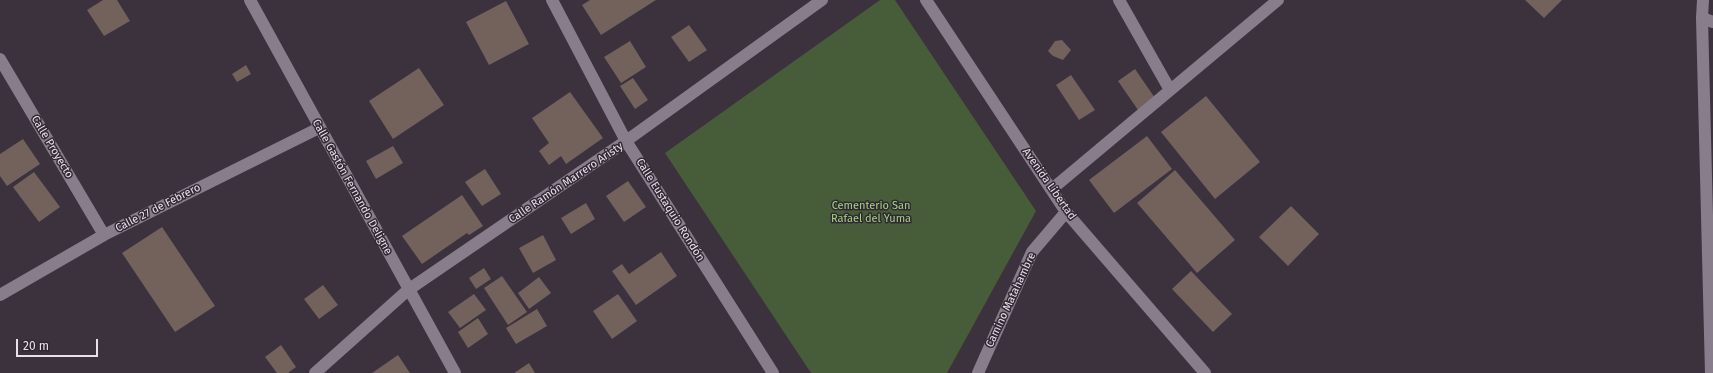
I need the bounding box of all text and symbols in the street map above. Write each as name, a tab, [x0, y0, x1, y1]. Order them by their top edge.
street label: Calle Proyecto	[28, 113, 76, 181]
street label: Calle Gastón Fernando Deligne	[309, 117, 395, 257]
street label: Calle Ramón Marrero Aristy	[506, 140, 626, 226]
street label: Avenida Libertad	[1019, 146, 1079, 222]
street label: Calle Eustaquio Rondón	[633, 156, 707, 264]
street label: Calle 27 de Febrero	[113, 181, 203, 235]
park label: Cementerio San Rafael del Yuma	[831, 199, 911, 225]
street label: Camino Matahambre	[983, 251, 1039, 349]
scale bar	[18, 331, 100, 357]
text: 20 m	[23, 339, 49, 353]

